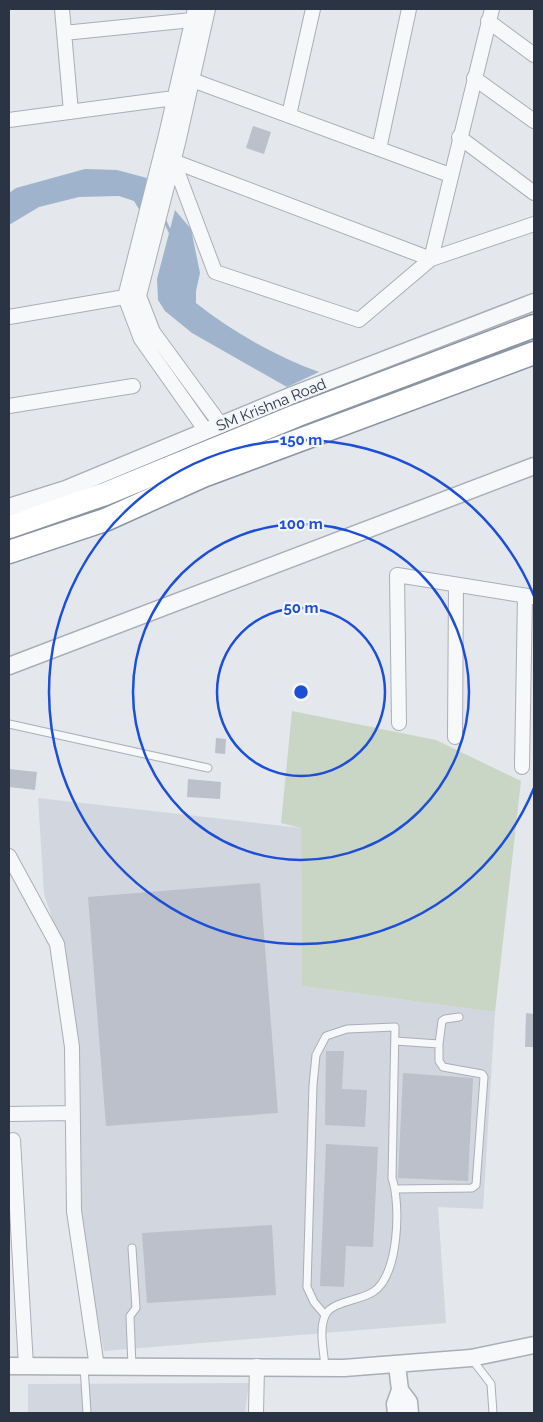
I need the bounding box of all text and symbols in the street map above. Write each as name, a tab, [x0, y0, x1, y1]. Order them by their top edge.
street label: SM Krishna Road	[213, 375, 329, 435]
text: 150 m	[280, 431, 322, 449]
text: 100 m	[279, 515, 323, 533]
text: 50 m	[283, 599, 319, 617]
centre of rings	[292, 683, 310, 701]

